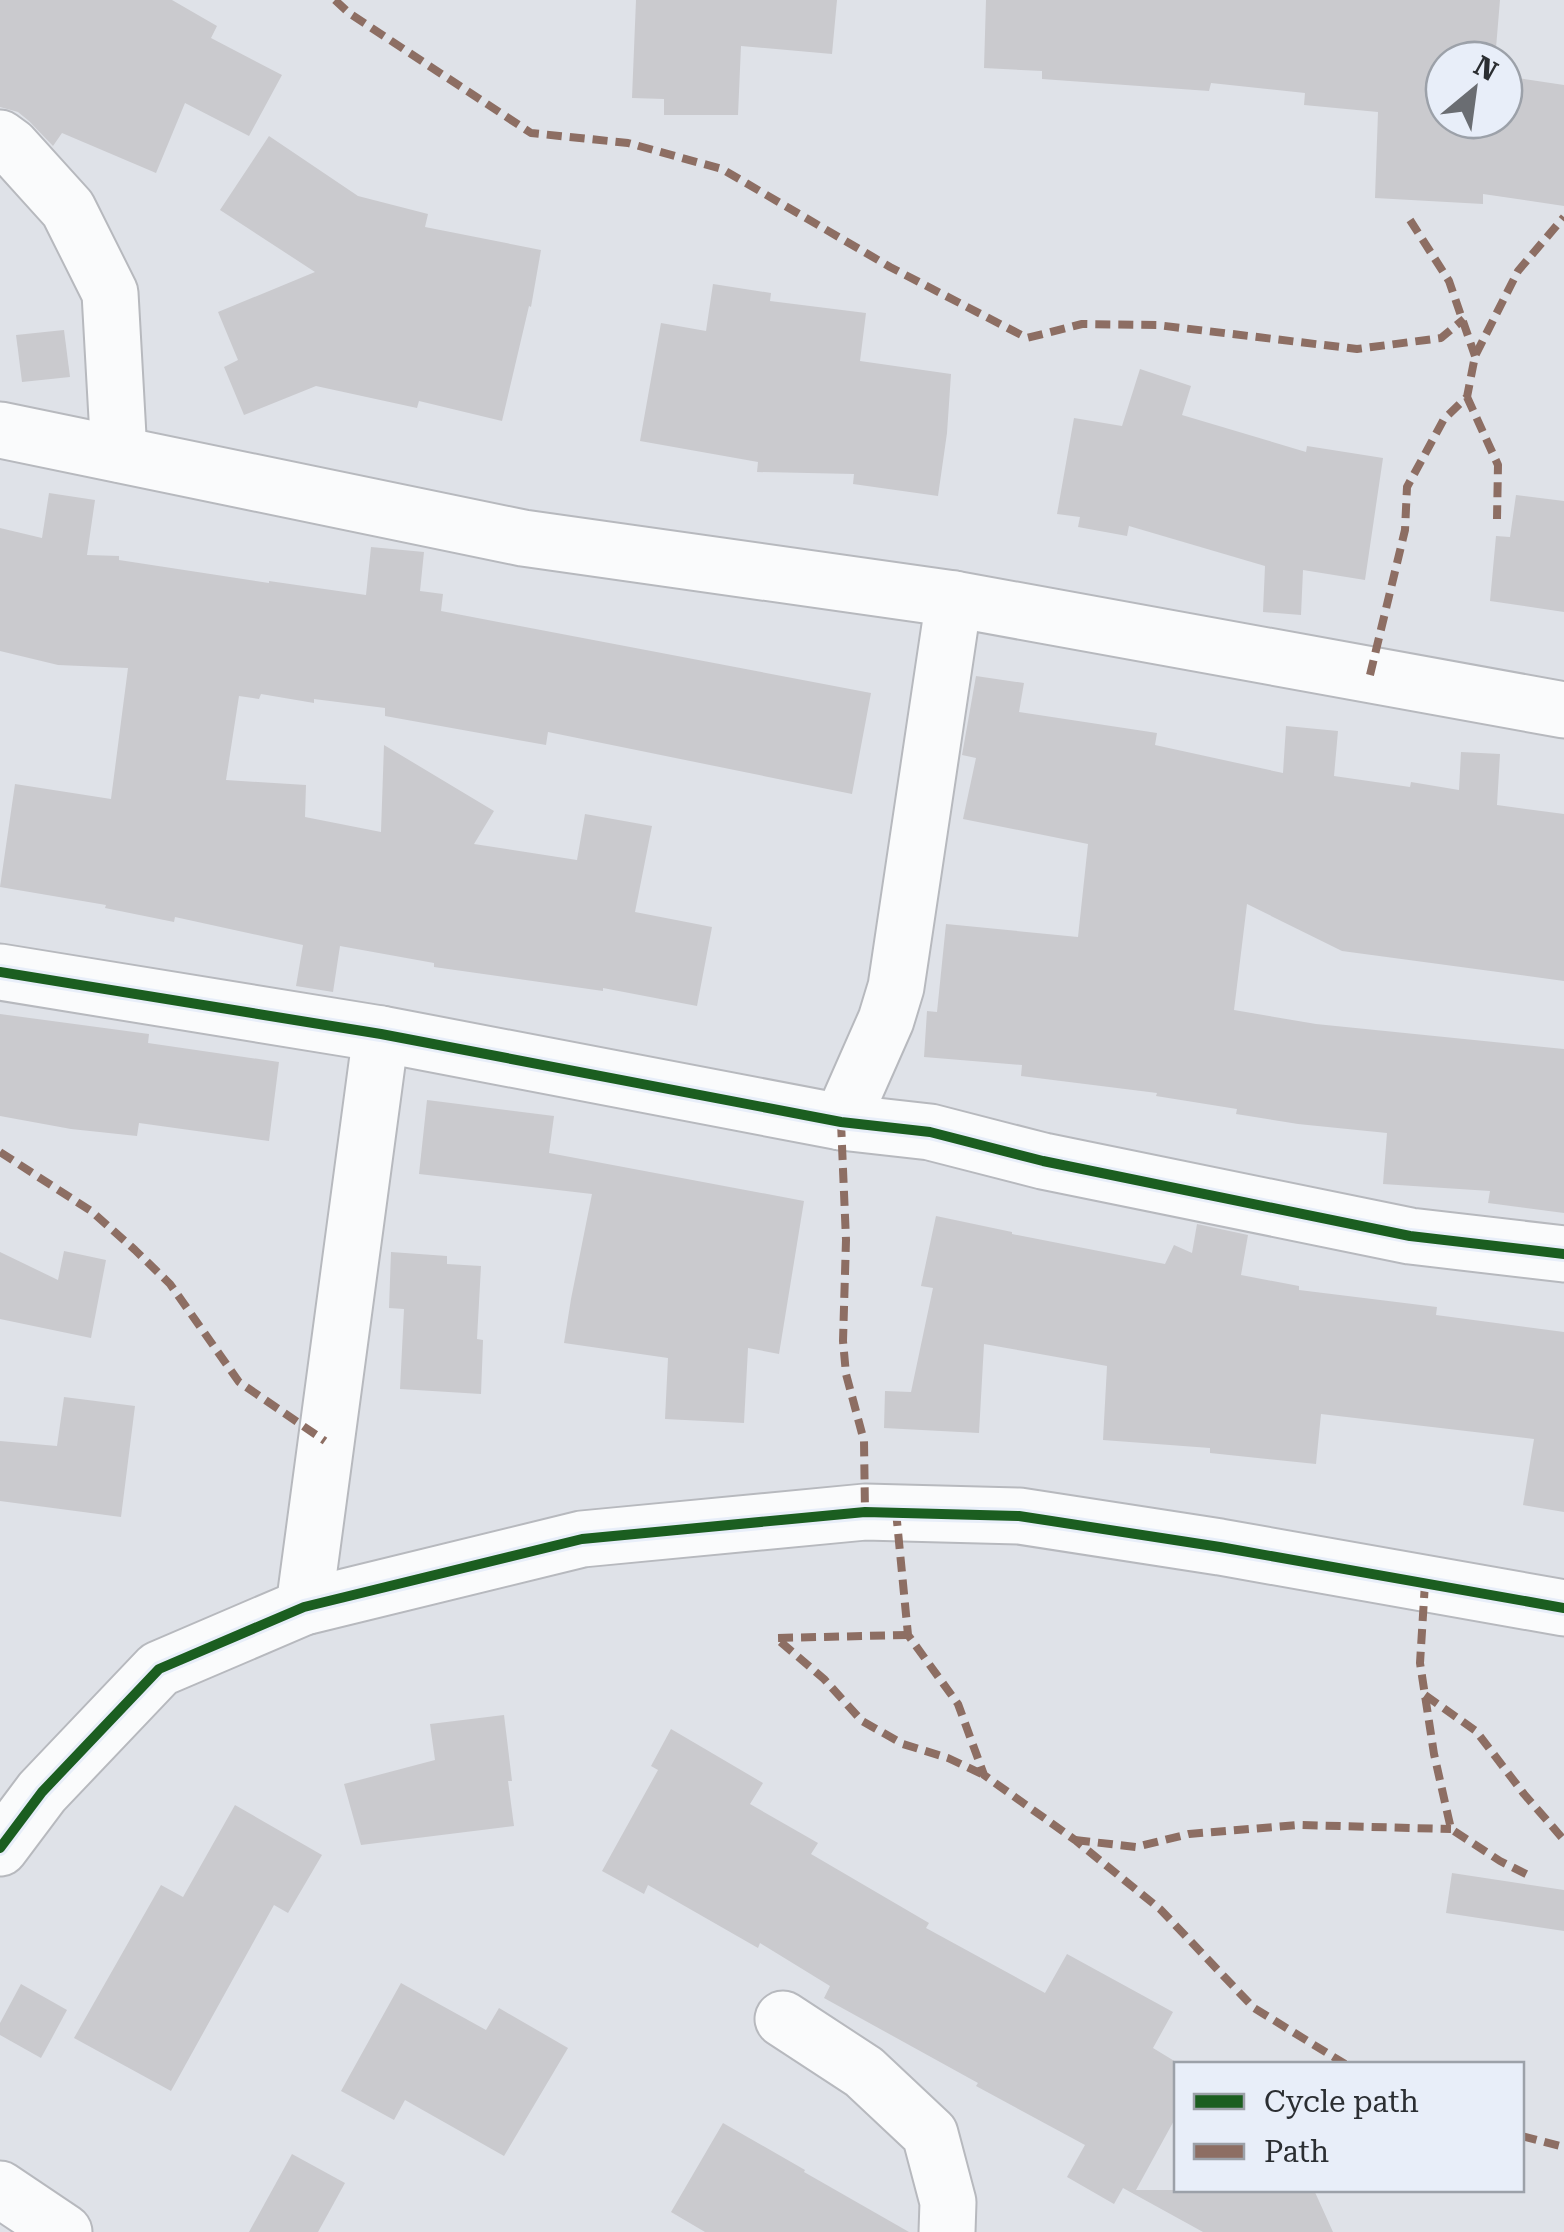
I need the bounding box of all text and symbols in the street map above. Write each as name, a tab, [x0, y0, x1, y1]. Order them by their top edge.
north arrow	[1424, 40, 1524, 140]
text: N	[1468, 49, 1503, 88]
legend	[1174, 2062, 1524, 2192]
text: Cycle path	[1264, 2084, 1419, 2119]
text: Path	[1264, 2134, 1329, 2169]

